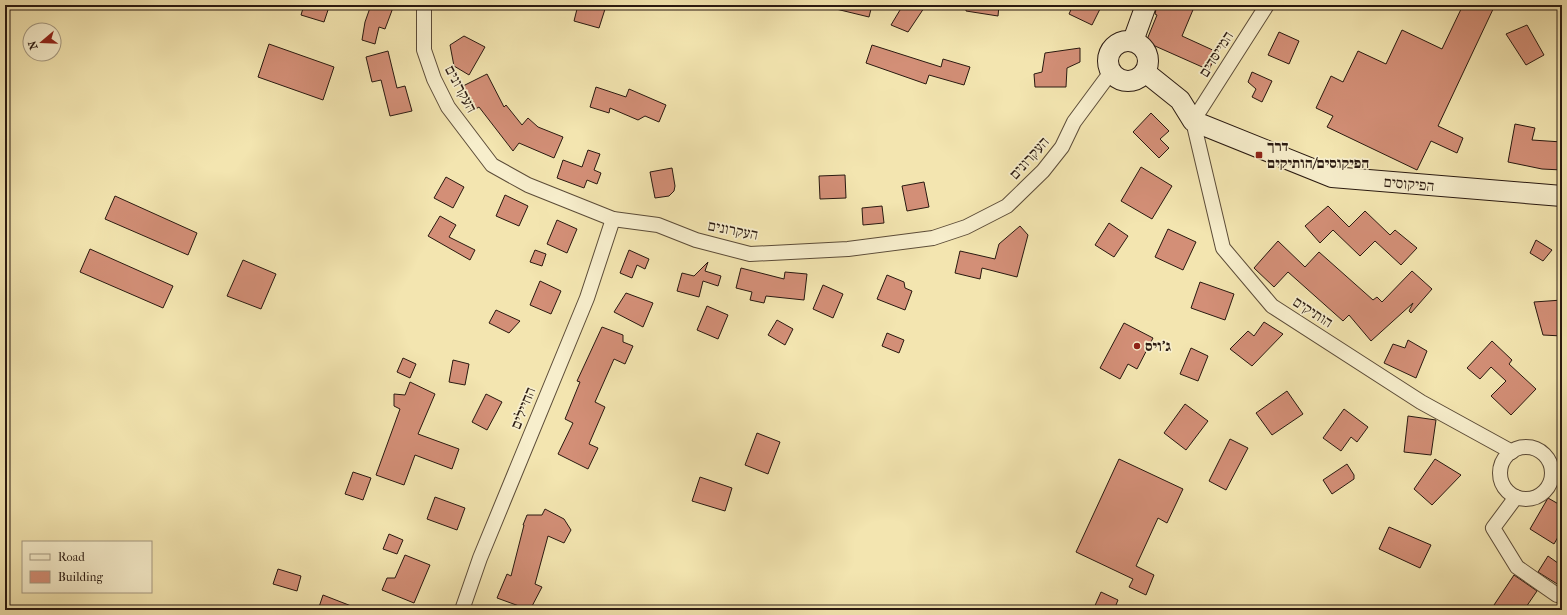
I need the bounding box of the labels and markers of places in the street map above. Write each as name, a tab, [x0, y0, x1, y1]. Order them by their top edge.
place label: דרך הפיקוסים/הותיקים	[1267, 137, 1369, 172]
marker: דרך הפיקוסים/הותיקים	[1254, 150, 1264, 160]
place label: ג'ויס	[1145, 337, 1171, 355]
marker: ג'ויס	[1132, 341, 1142, 351]

